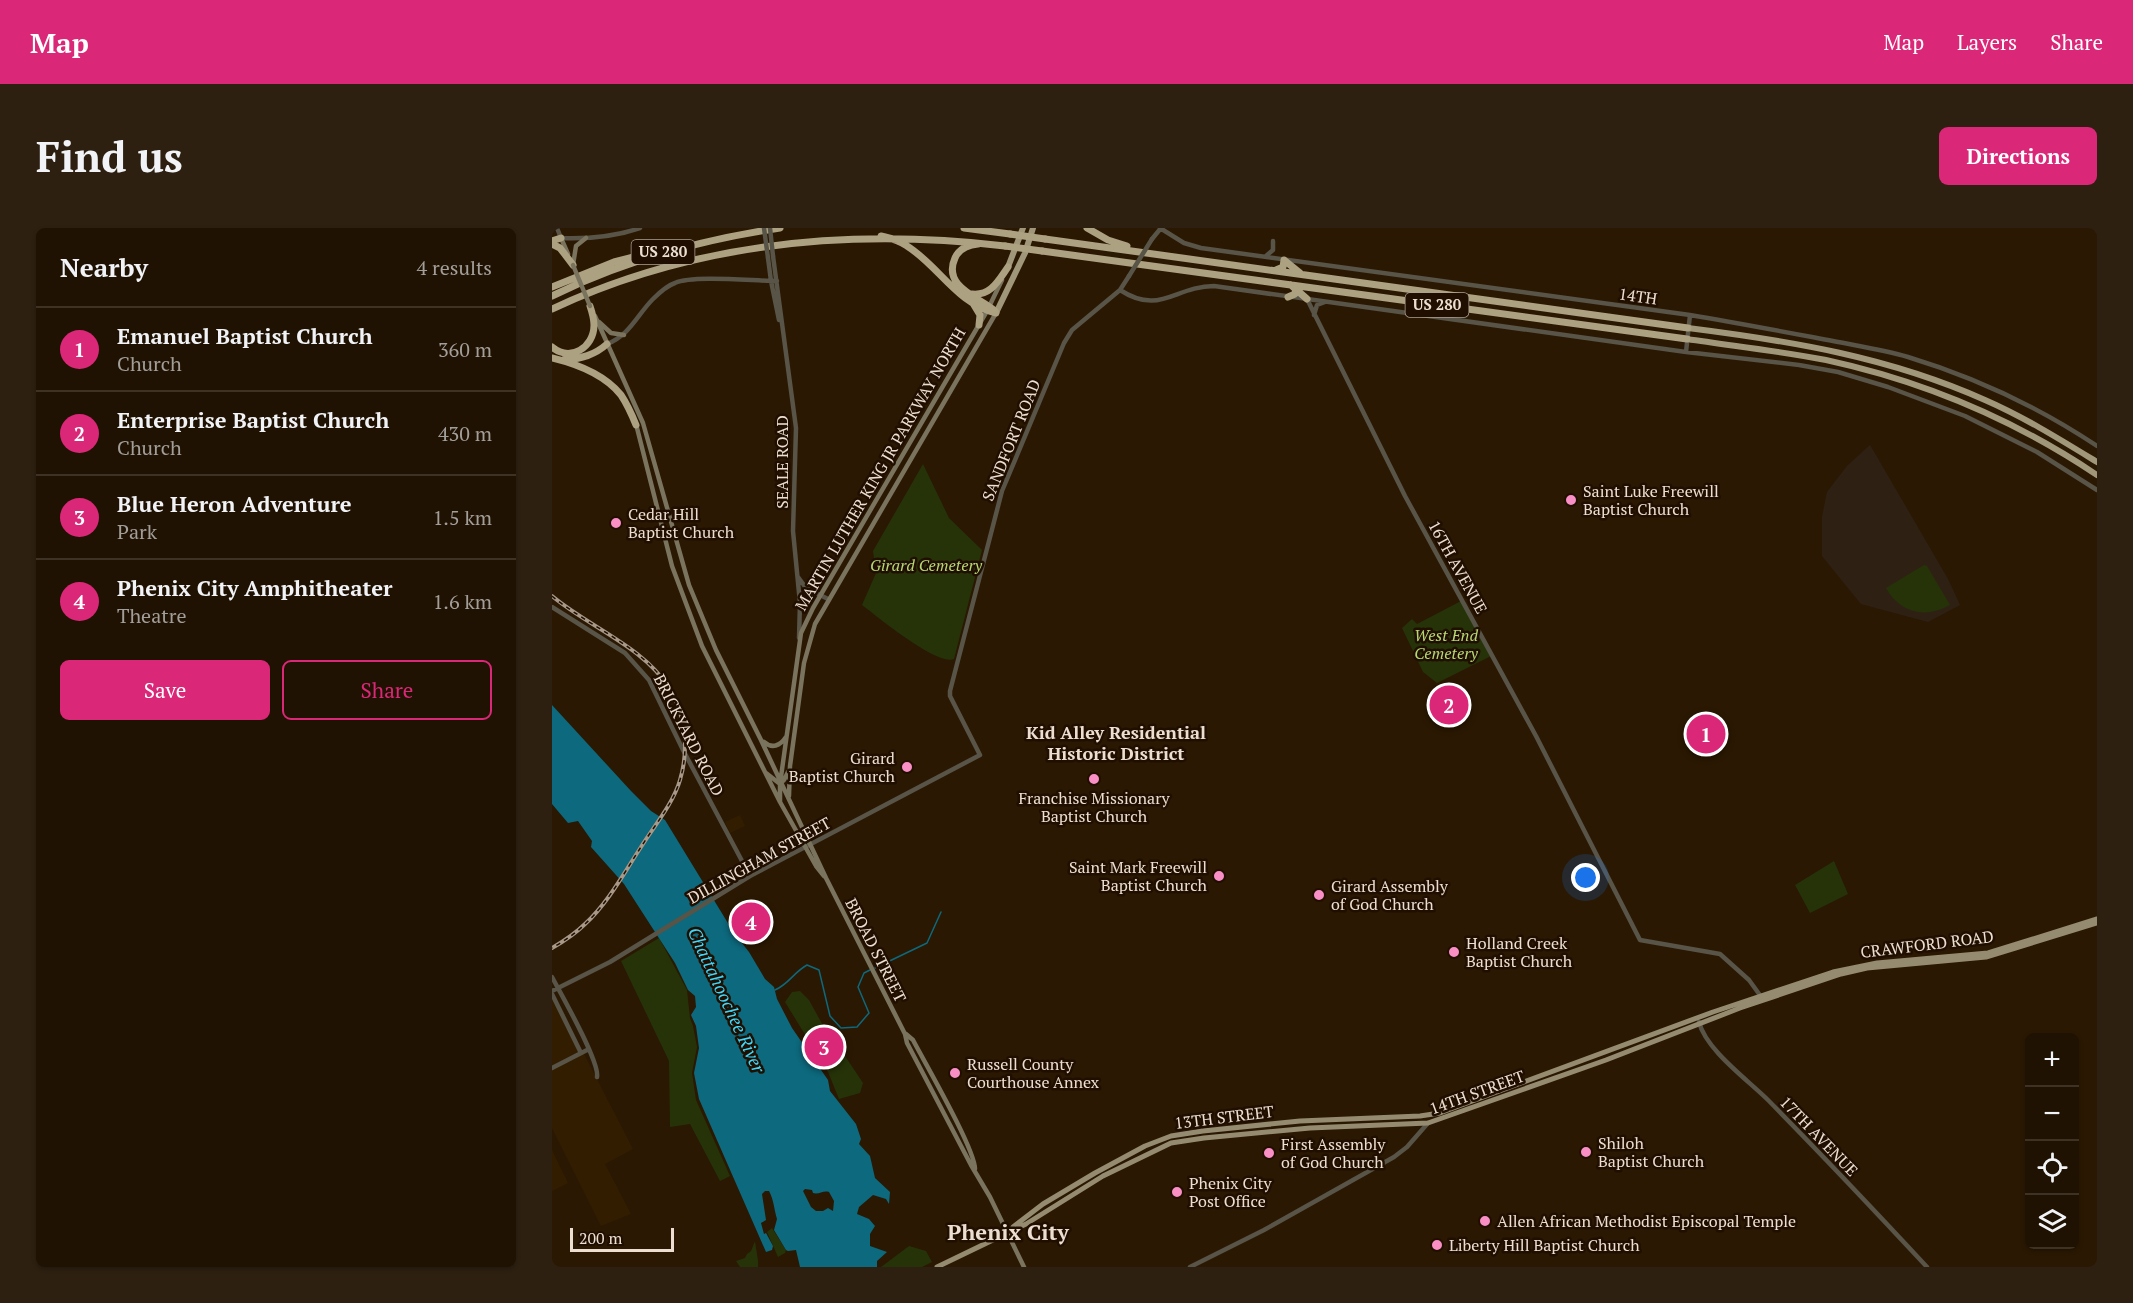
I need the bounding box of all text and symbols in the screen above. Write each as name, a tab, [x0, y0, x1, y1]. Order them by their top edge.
text: Map	[30, 24, 89, 61]
text: Map	[1883, 28, 1924, 56]
text: Layers	[1957, 28, 2017, 56]
text: Share	[2050, 28, 2103, 56]
button: Directions	[1939, 127, 2097, 185]
text: Find us	[36, 128, 183, 184]
road number: US 280	[632, 240, 694, 264]
text: Nearby	[60, 250, 148, 284]
text: 4 results	[417, 254, 492, 281]
street label: 14TH	[1617, 282, 1659, 310]
road number: US 280	[1406, 293, 1468, 317]
text: Emanuel Baptist Church	[117, 321, 373, 350]
street label: MARTIN LUTHER KING JR PARKWAY NORTH	[790, 323, 971, 615]
text: 1	[74, 336, 85, 363]
text: 360 m	[438, 336, 492, 363]
text: Church	[117, 350, 182, 377]
street label: SANDFORT ROAD	[977, 376, 1045, 504]
text: Enterprise Baptist Church	[117, 405, 389, 434]
street label: SEALE ROAD	[771, 415, 793, 509]
text: 2	[74, 420, 85, 447]
text: 430 m	[438, 420, 492, 447]
text: Church	[117, 434, 182, 461]
place label: Saint Luke Freewill Baptist Church	[1583, 480, 1719, 520]
text: Blue Heron Adventure	[117, 489, 352, 518]
marker: Saint Luke Freewill Baptist Church	[1564, 493, 1578, 507]
place label: Cedar Hill Baptist Church	[628, 503, 735, 543]
text: 3	[74, 504, 85, 531]
text: 1.5 km	[433, 504, 492, 531]
marker: Cedar Hill Baptist Church	[609, 516, 623, 530]
street label: 16TH AVENUE	[1423, 516, 1493, 618]
text: Park	[117, 518, 157, 545]
park label: Girard Cemetery	[870, 554, 983, 576]
text: Phenix City Amphitheater	[117, 573, 393, 602]
text: 4	[74, 588, 85, 615]
text: 1.6 km	[433, 588, 492, 615]
text: Theatre	[117, 602, 186, 629]
park label: West End Cemetery	[1414, 624, 1478, 664]
button: Save	[60, 660, 270, 720]
button: Share	[282, 660, 492, 720]
street label: BRICKYARD ROAD	[649, 670, 729, 800]
pin: 2	[1430, 682, 1468, 728]
pin: 1	[1686, 712, 1726, 756]
district label: Kid Alley Residential Historic District	[1026, 720, 1206, 765]
place label: Girard Baptist Church	[789, 747, 896, 787]
marker: Girard Baptist Church	[900, 760, 914, 774]
marker: Franchise Missionary Baptist Church	[1087, 772, 1101, 786]
place label: Franchise Missionary Baptist Church	[1018, 787, 1171, 827]
street label: DILLINGHAM STREET	[684, 811, 835, 909]
place label: Saint Mark Freewill Baptist Church	[1069, 856, 1208, 896]
your location	[1571, 863, 1600, 892]
marker: Saint Mark Freewill Baptist Church	[1212, 869, 1226, 883]
place label: Girard Assembly of God Church	[1331, 875, 1449, 915]
marker: Girard Assembly of God Church	[1312, 888, 1326, 902]
street label: BROAD STREET	[840, 894, 912, 1006]
pin: 4	[732, 900, 770, 944]
water label: Chattahoochee River	[683, 923, 772, 1077]
street label: CRAWFORD ROAD	[1859, 925, 1995, 963]
place label: Holland Creek Baptist Church	[1466, 932, 1573, 972]
marker: Holland Creek Baptist Church	[1447, 945, 1461, 959]
pin: 3	[804, 1024, 844, 1070]
map controls	[2025, 1033, 2079, 1249]
button: +	[2025, 1033, 2079, 1087]
place label: Russell County Courthouse Annex	[967, 1053, 1100, 1093]
street label: 14TH STREET	[1426, 1065, 1528, 1119]
marker: Russell County Courthouse Annex	[948, 1066, 962, 1080]
button: −	[2025, 1087, 2079, 1141]
street label: 17TH AVENUE	[1775, 1091, 1863, 1181]
street label: 13TH STREET	[1173, 1100, 1275, 1134]
place label: Shiloh Baptist Church	[1598, 1132, 1705, 1172]
place label: First Assembly of God Church	[1281, 1133, 1386, 1173]
button: locate	[2025, 1141, 2079, 1195]
marker: Shiloh Baptist Church	[1579, 1145, 1593, 1159]
marker: First Assembly of God Church	[1262, 1146, 1276, 1160]
place label: Phenix City Post Office	[1189, 1172, 1273, 1212]
marker: Phenix City Post Office	[1170, 1185, 1184, 1199]
button: layers	[2025, 1195, 2079, 1249]
place label: Allen African Methodist Episcopal Temple	[1497, 1210, 1796, 1232]
marker: Allen African Methodist Episcopal Temple	[1478, 1214, 1492, 1228]
district label: Phenix City	[947, 1217, 1069, 1246]
scale bar	[570, 1225, 674, 1252]
text: 200 m	[579, 1227, 622, 1249]
place label: Liberty Hill Baptist Church	[1449, 1234, 1640, 1256]
marker: Liberty Hill Baptist Church	[1430, 1238, 1444, 1252]

